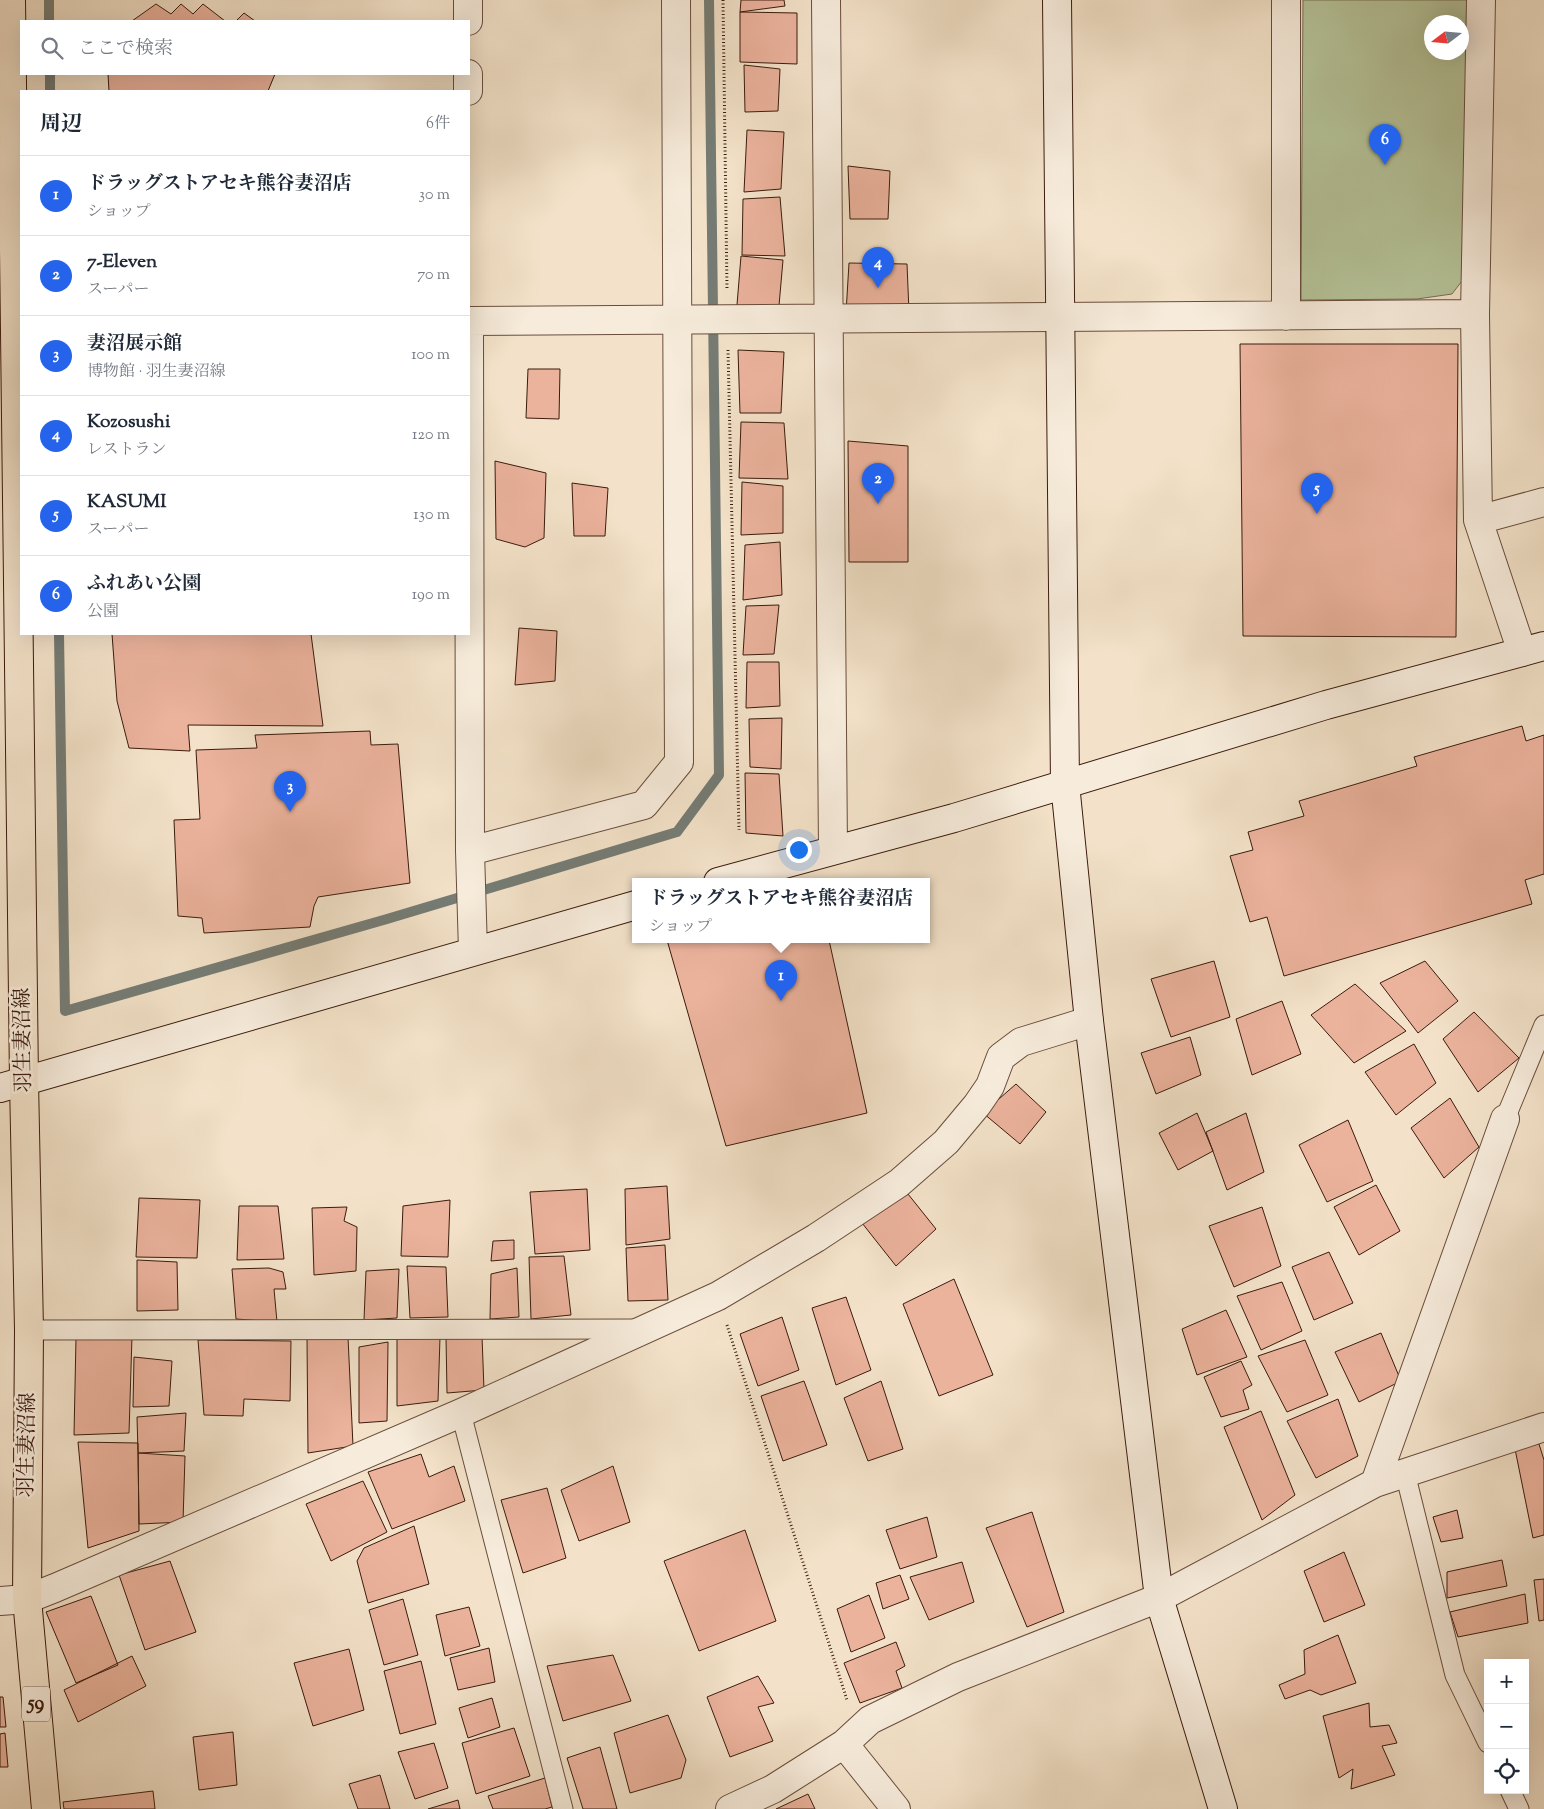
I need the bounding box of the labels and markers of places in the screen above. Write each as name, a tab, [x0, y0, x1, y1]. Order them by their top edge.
pin: 6	[1369, 124, 1401, 165]
pin: 4	[862, 247, 894, 288]
pin: 2	[862, 463, 894, 504]
pin: 5	[1301, 473, 1333, 514]
pin: 3	[274, 771, 306, 812]
pin: 1	[765, 960, 797, 1001]

